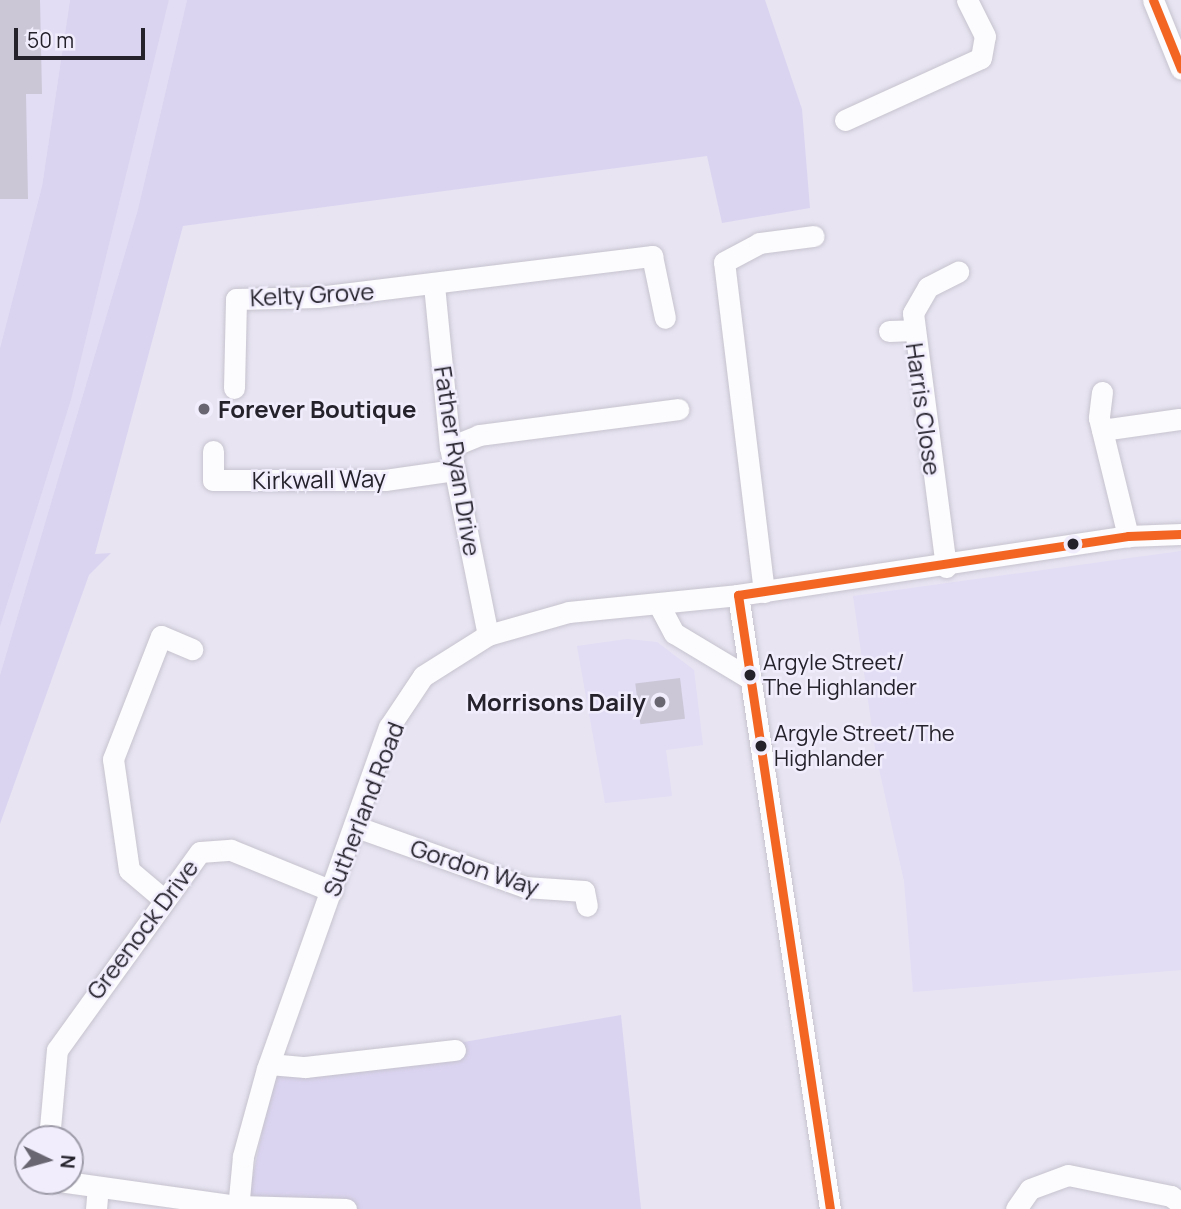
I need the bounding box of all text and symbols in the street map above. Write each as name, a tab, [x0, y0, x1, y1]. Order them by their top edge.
scale bar	[18, 14, 149, 58]
text: 50 m	[27, 26, 74, 54]
street label: Kelty Grove	[249, 276, 375, 312]
street label: Harris Close	[900, 341, 948, 477]
street label: Father Ryan Drive	[429, 364, 487, 558]
place label: Forever Boutique	[218, 395, 416, 423]
marker: Forever Boutique	[196, 401, 212, 417]
street label: Kirkwall Way	[252, 463, 386, 495]
unlabelled marker	[1066, 537, 1080, 551]
place label: Argyle Street/ The Highlander	[763, 649, 917, 700]
marker: Argyle Street/ The Highlander	[743, 668, 757, 682]
place label: Morrisons Daily	[467, 688, 646, 716]
marker: Morrisons Daily	[652, 694, 668, 710]
street label: Sutherland Road	[316, 718, 410, 900]
place label: Argyle Street/The Highlander	[774, 720, 955, 772]
marker: Argyle Street/The Highlander	[754, 739, 768, 753]
street label: Gordon Way	[407, 833, 543, 901]
street label: Greenock Drive	[80, 853, 204, 1005]
north arrow	[14, 1125, 84, 1195]
text: N	[54, 1154, 81, 1170]

